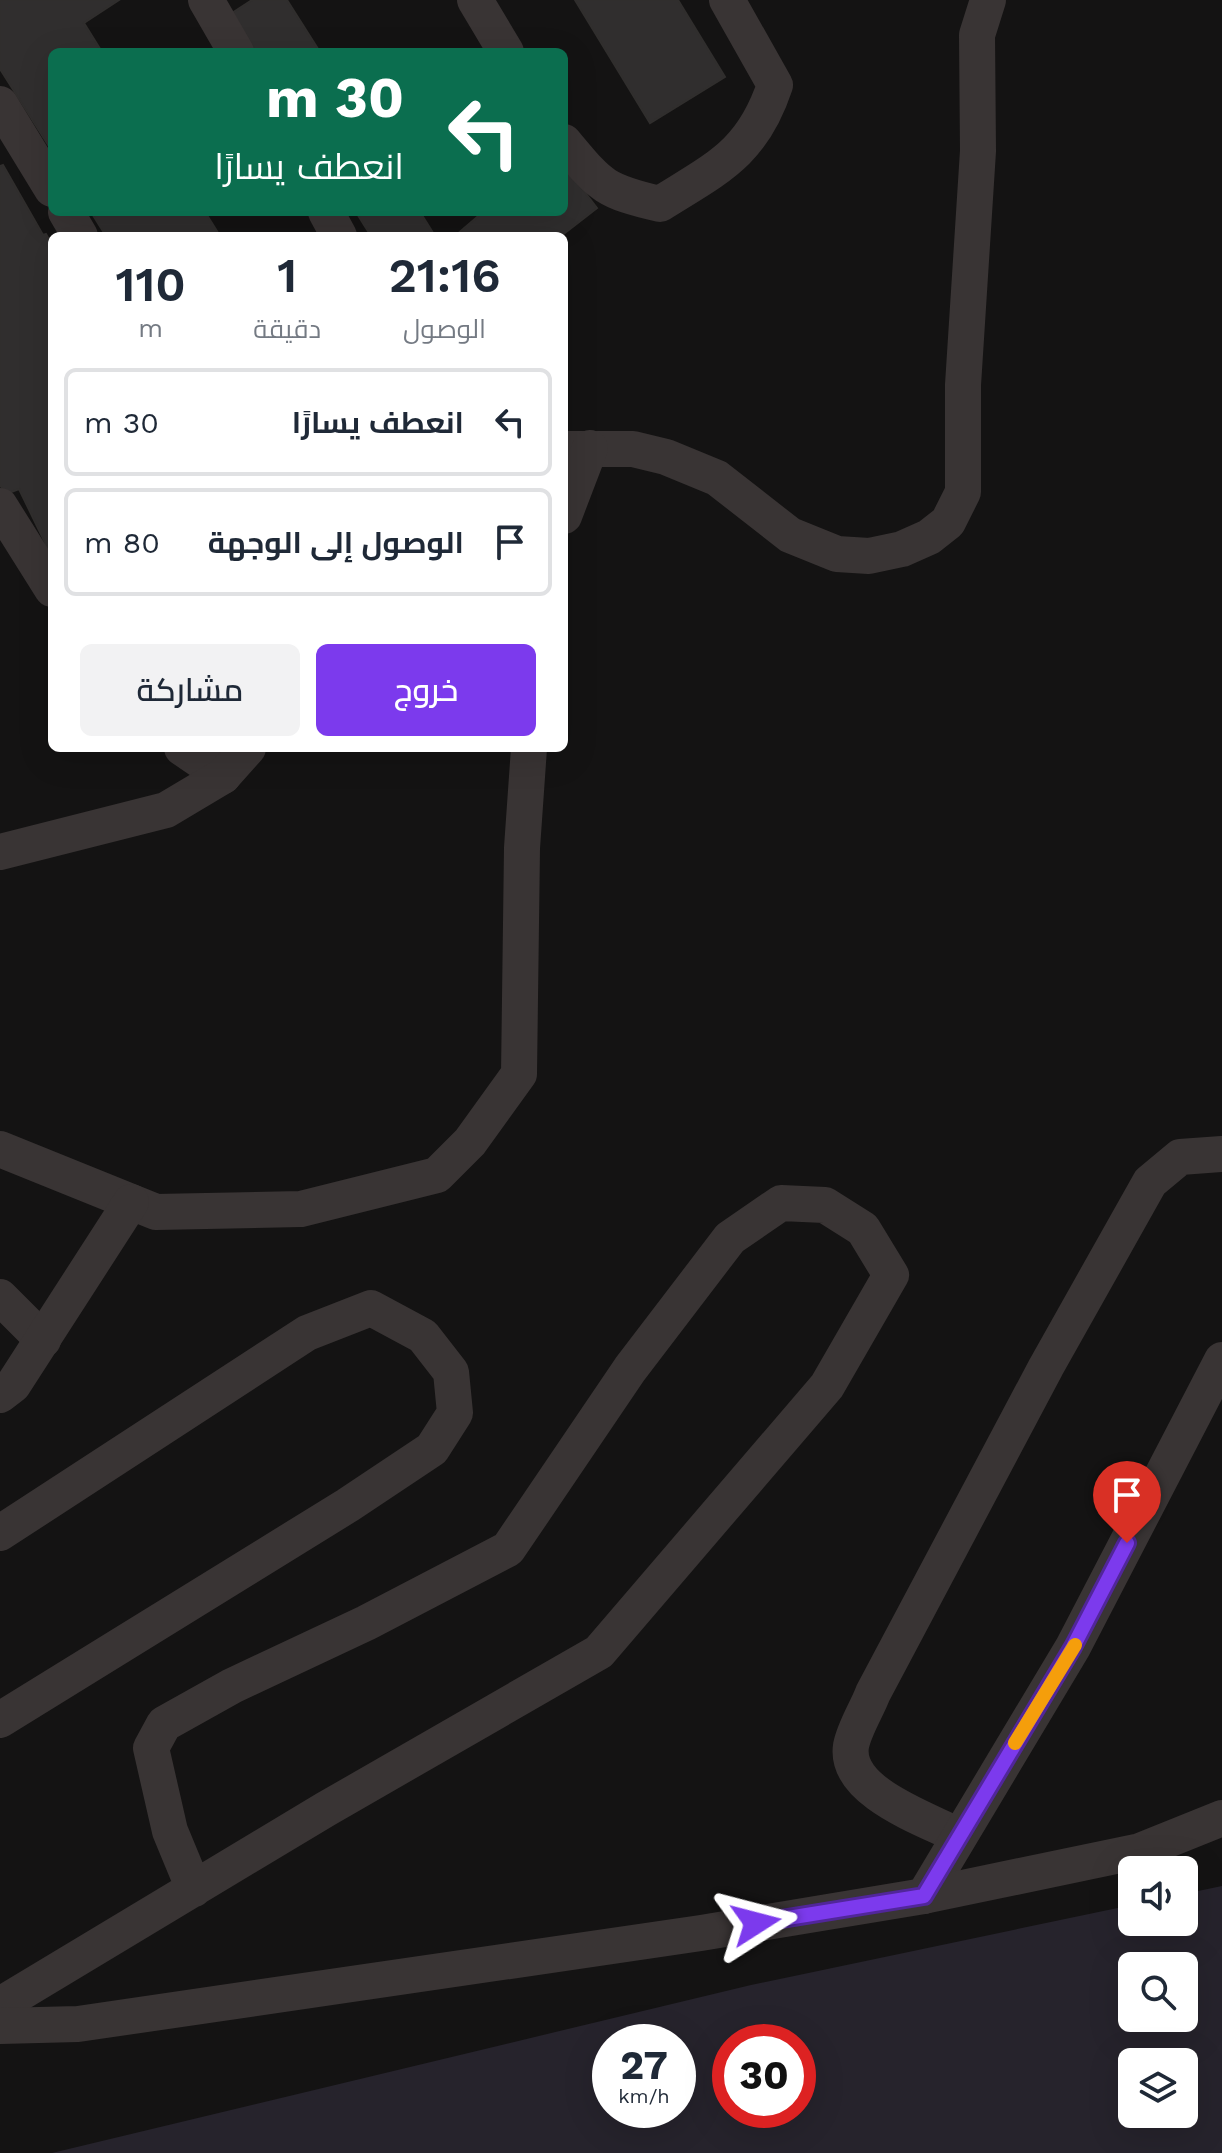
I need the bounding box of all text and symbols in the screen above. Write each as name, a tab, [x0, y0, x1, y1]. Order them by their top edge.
text: 30 m	[266, 65, 404, 131]
icon: left	[432, 80, 536, 184]
text: انعطف يسارًا	[214, 146, 404, 188]
text: 1	[277, 247, 297, 304]
text: 21:16	[388, 247, 501, 304]
text: 110	[115, 256, 186, 313]
text: m	[138, 313, 163, 343]
text: دقيقة	[253, 314, 321, 344]
text: الوصول	[403, 314, 486, 344]
icon: left	[488, 400, 532, 444]
text: 30 m	[84, 405, 159, 440]
text: انعطف يسارًا	[292, 405, 464, 440]
icon: arrive	[488, 520, 532, 564]
text: 80 m	[84, 525, 160, 560]
text: الوصول إلى الوجهة	[208, 525, 464, 560]
button: مشاركة	[80, 644, 300, 736]
button: خروج	[316, 644, 536, 736]
pin	[1093, 1461, 1161, 1543]
icon: arrive	[1105, 1473, 1149, 1517]
map controls	[1118, 1856, 1198, 2128]
button: sound	[1118, 1856, 1198, 1936]
position arrow	[714, 1881, 798, 1965]
button: search	[1118, 1952, 1198, 2032]
speed limit sign: 30	[712, 2024, 816, 2128]
text: 27	[620, 2042, 668, 2089]
button: layers	[1118, 2048, 1198, 2128]
text: km/h	[618, 2084, 670, 2108]

